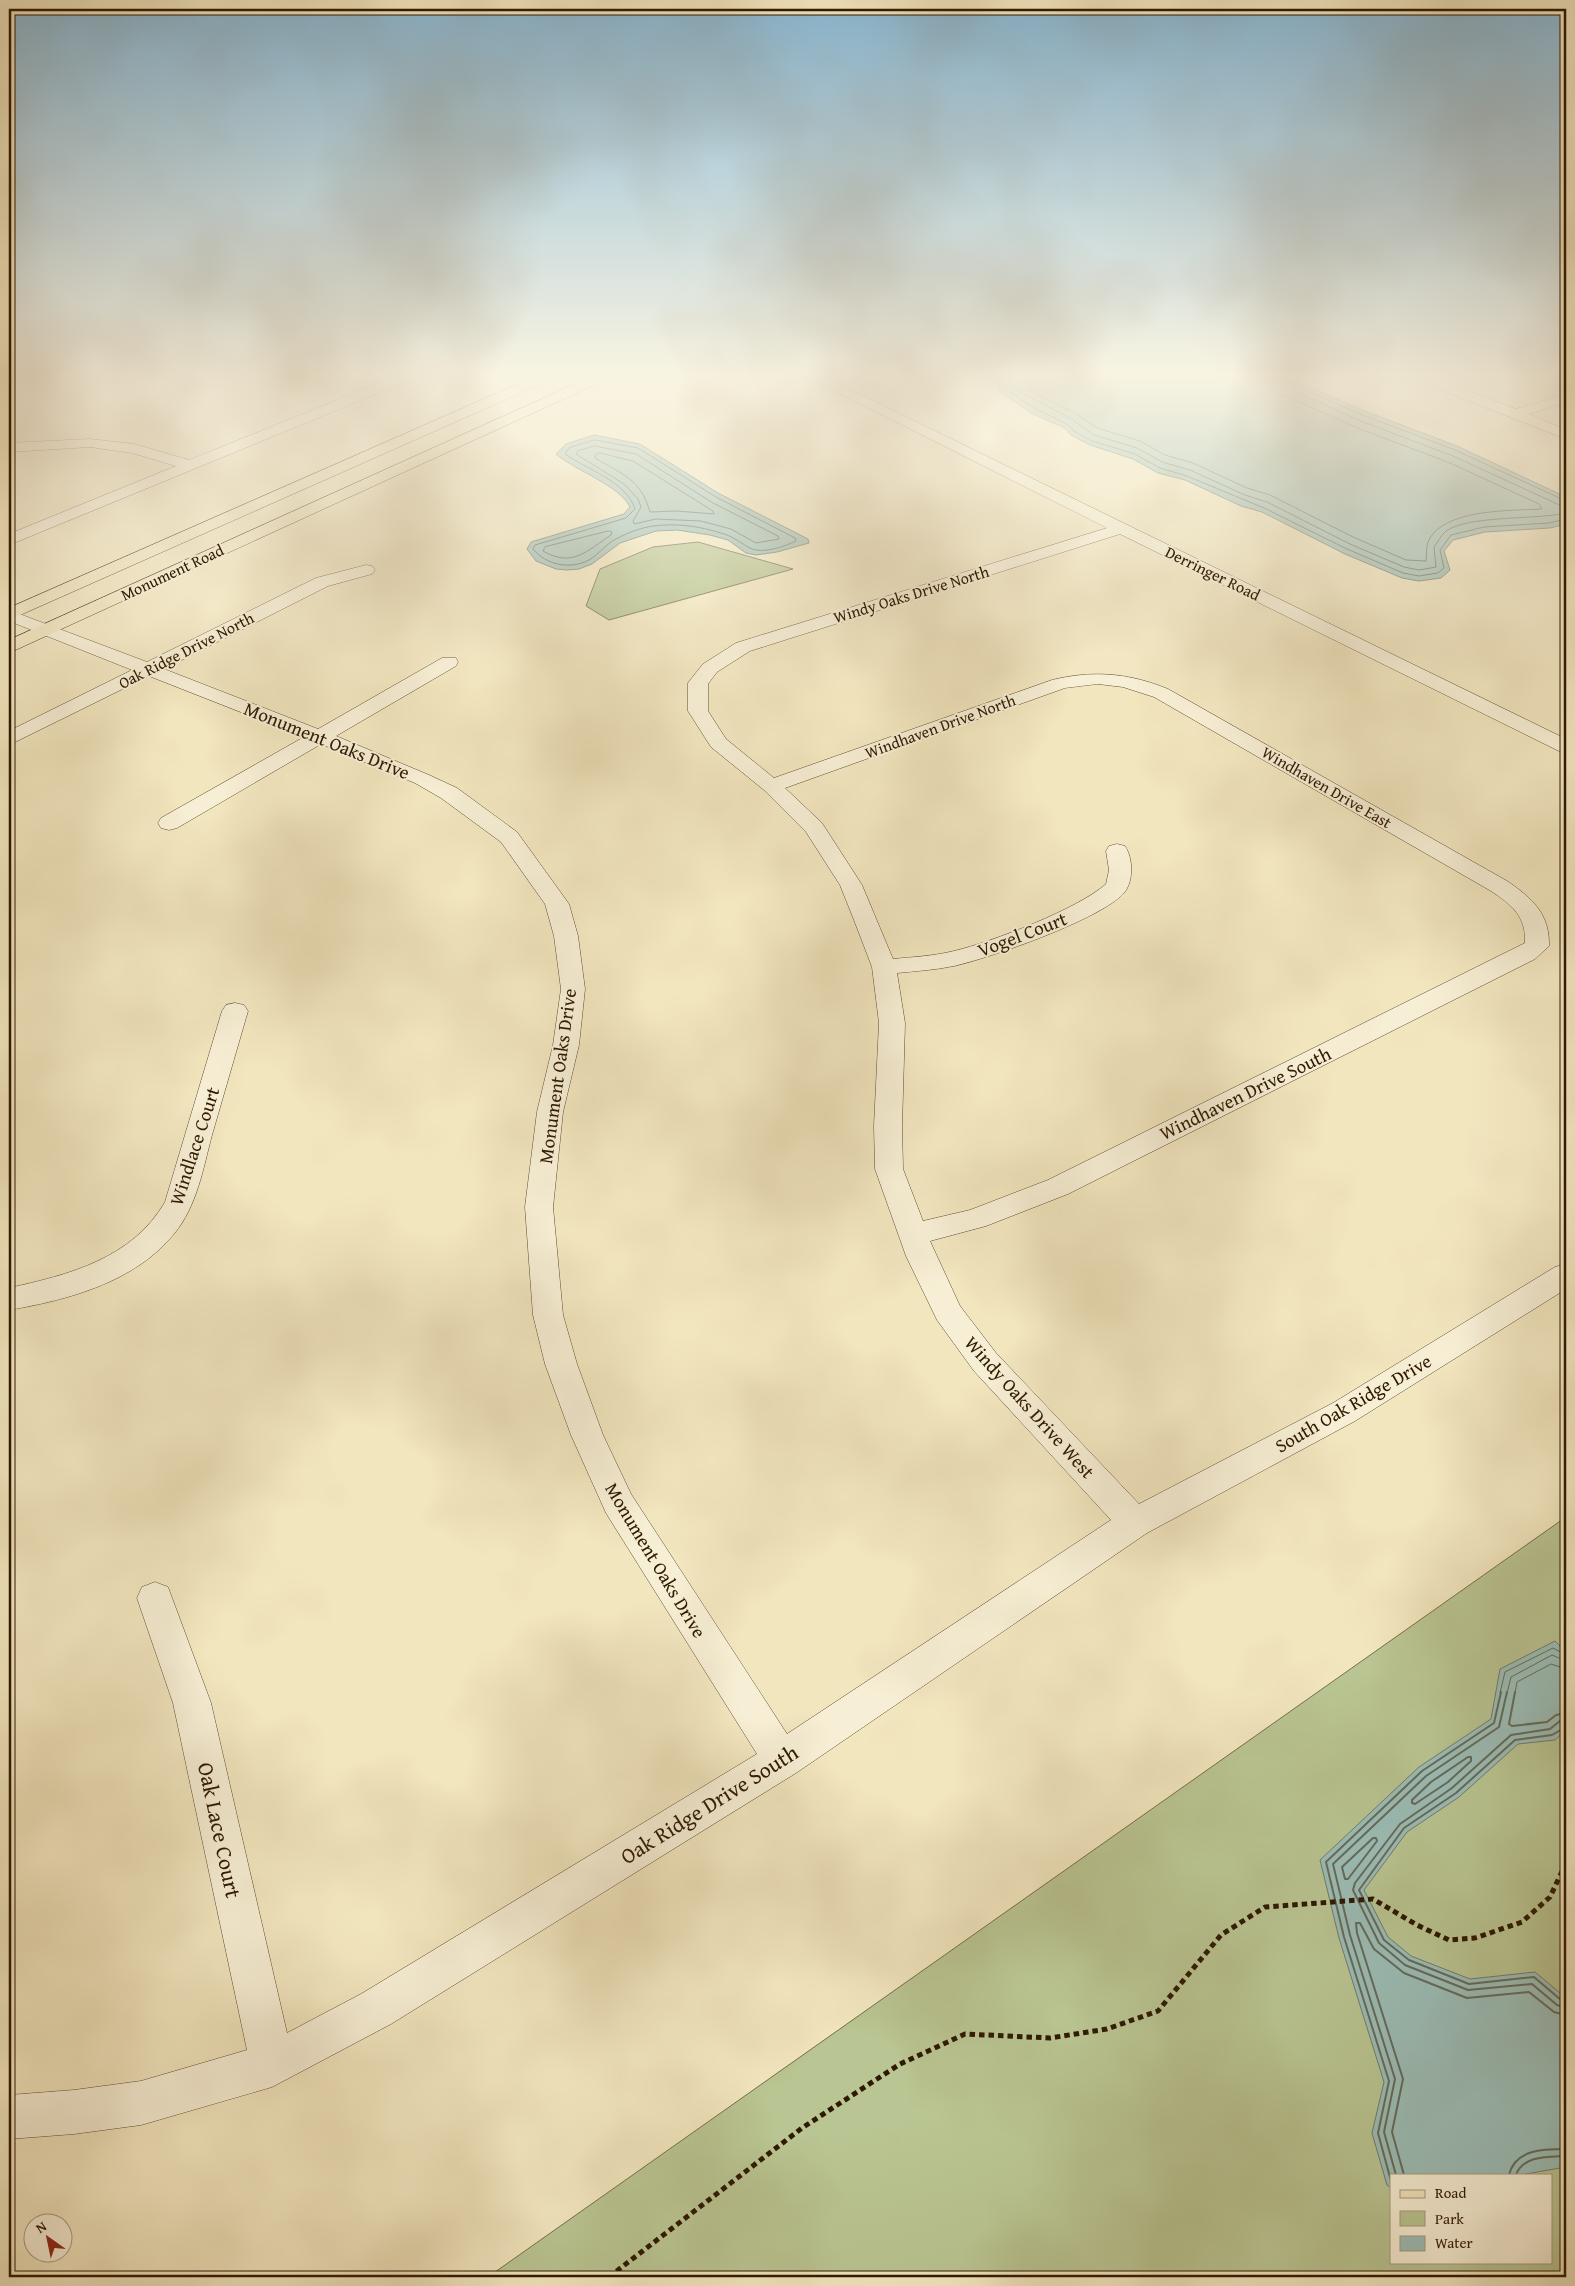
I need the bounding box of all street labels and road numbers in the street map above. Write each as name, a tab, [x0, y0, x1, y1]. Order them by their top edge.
street label: Monument Road	[117, 537, 228, 606]
street label: Derringer Road	[1161, 540, 1265, 607]
street label: Windy Oaks Drive North	[830, 559, 992, 629]
street label: Oak Ridge Drive North	[114, 605, 258, 695]
street label: Windhaven Drive North	[861, 688, 1019, 764]
street label: Monument Oaks Drive	[240, 694, 414, 786]
street label: Windhaven Drive East	[1258, 740, 1397, 834]
street label: Vogel Court	[973, 904, 1071, 964]
street label: Monument Oaks Drive	[531, 986, 583, 1165]
street label: Windhaven Drive South	[1154, 1039, 1336, 1147]
street label: Windlace Court	[162, 1083, 226, 1209]
street label: Windy Oaks Drive West	[958, 1330, 1102, 1485]
street label: South Oak Ridge Drive	[1269, 1347, 1437, 1459]
street label: Monument Oaks Drive	[598, 1477, 714, 1643]
street label: Oak Ridge Drive South	[614, 1736, 805, 1872]
street label: Oak Lace Court	[190, 1759, 250, 1901]

